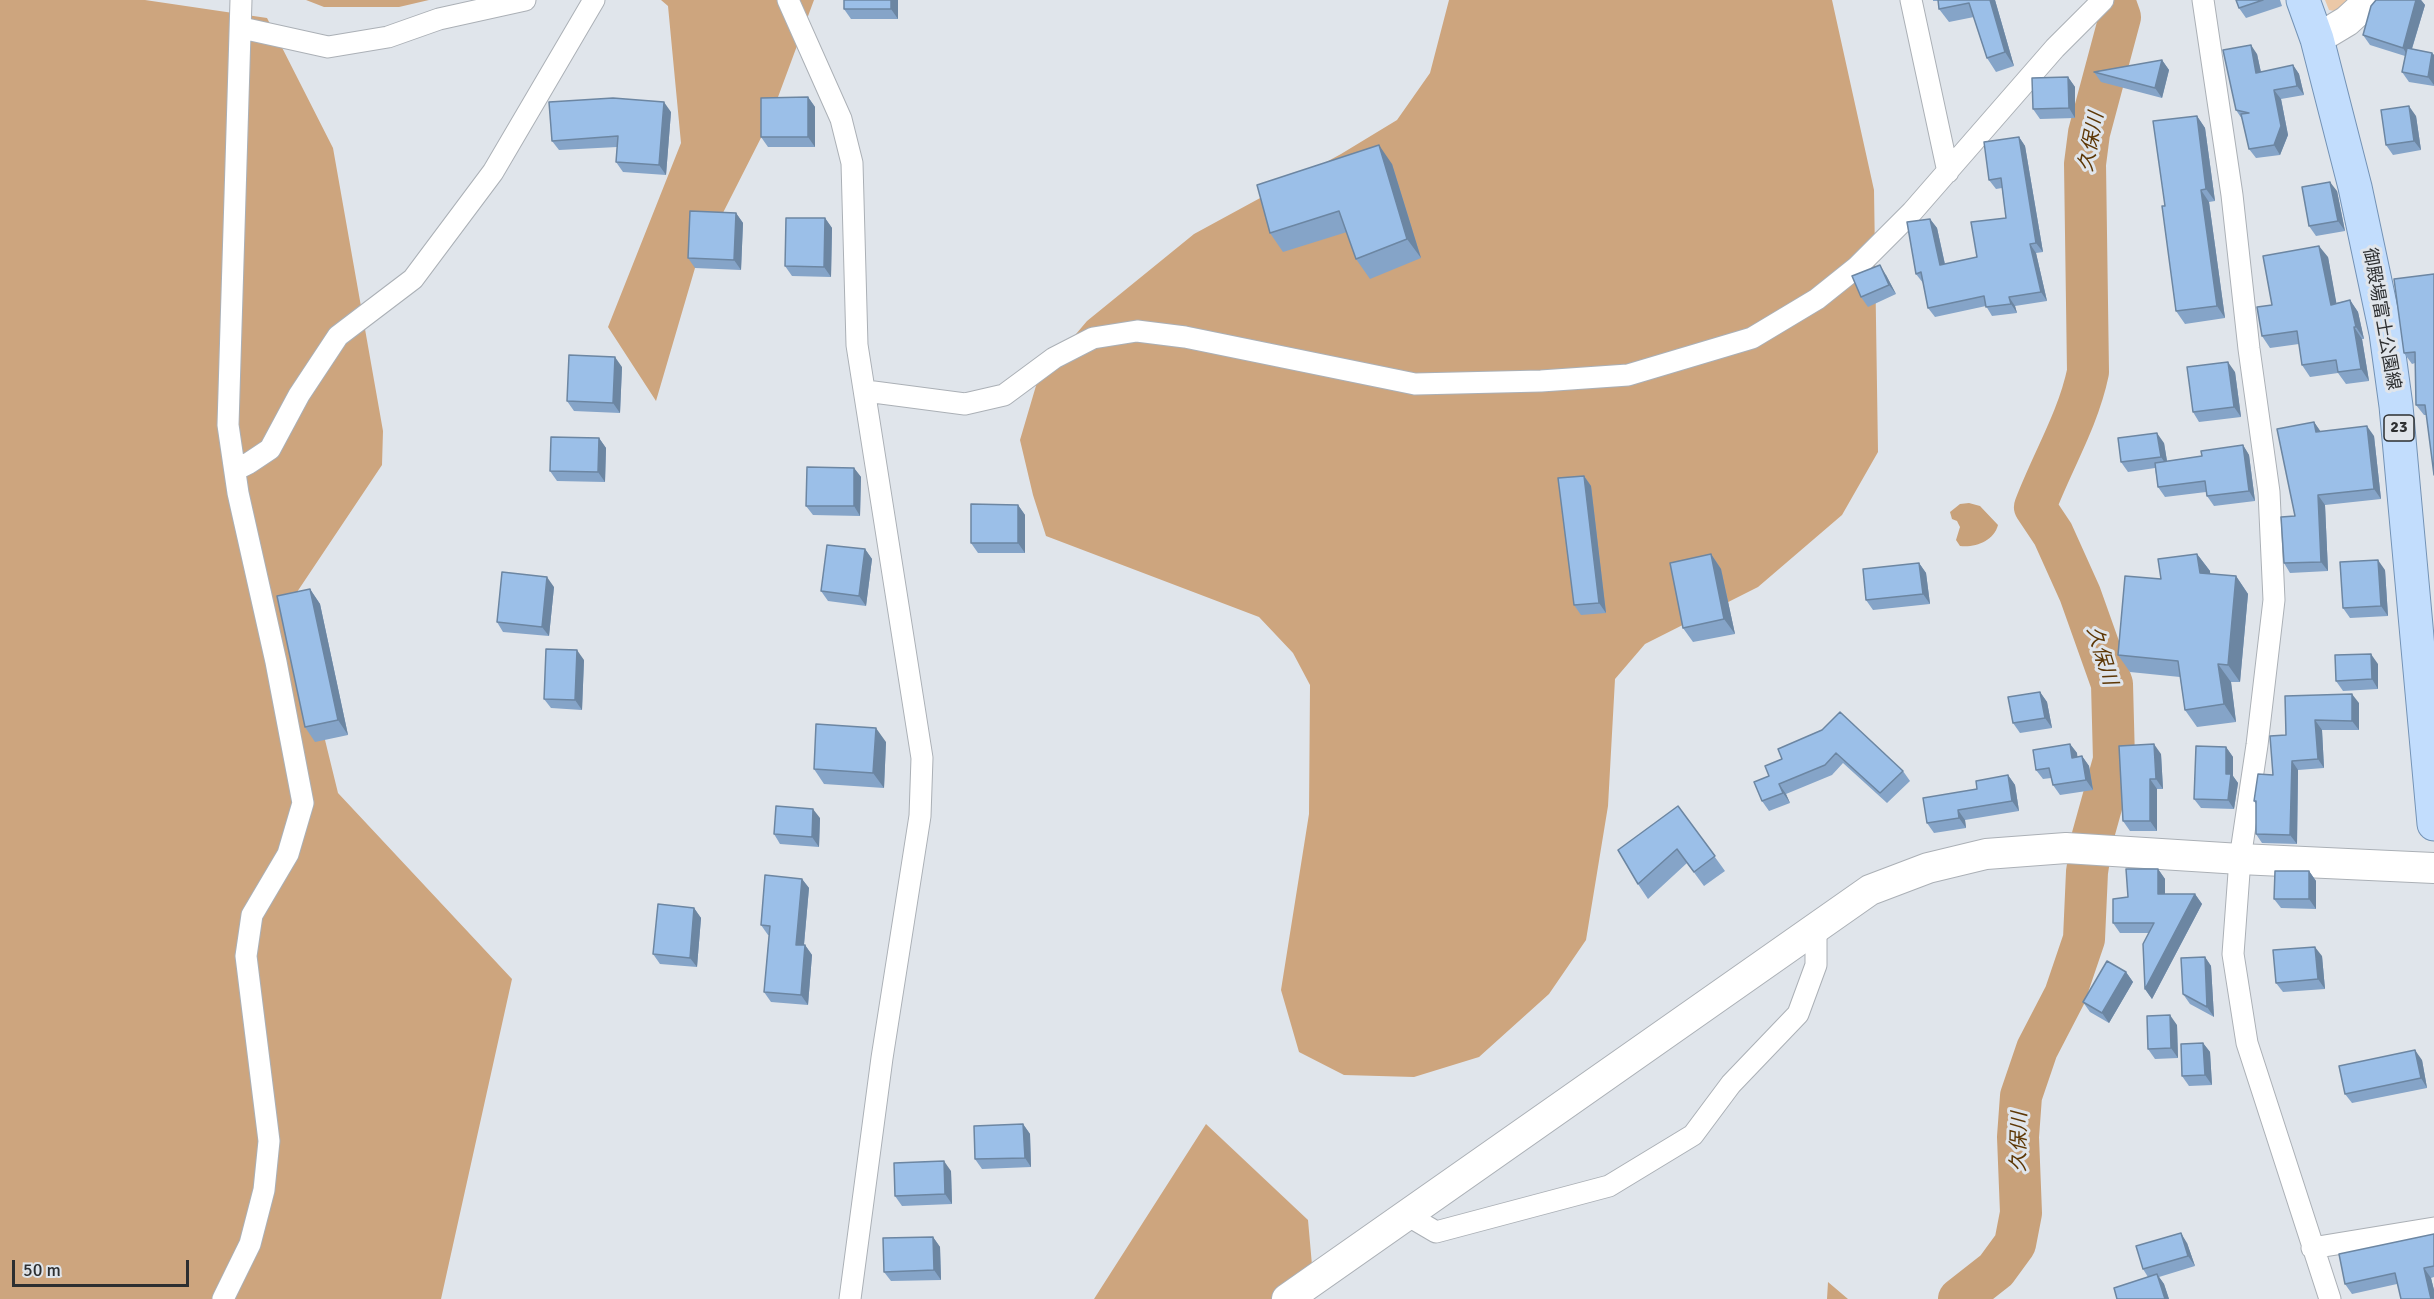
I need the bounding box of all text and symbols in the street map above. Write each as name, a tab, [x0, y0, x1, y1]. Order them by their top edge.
water label: 久保川	[2074, 110, 2110, 174]
street label: 御殿場富士公園線	[2358, 246, 2404, 392]
road number: 23	[2384, 415, 2414, 441]
water label: 久保川	[2081, 624, 2121, 688]
water label: 久保川	[2007, 1112, 2033, 1172]
scale bar	[15, 1248, 192, 1286]
text: 50 m	[23, 1259, 61, 1281]

